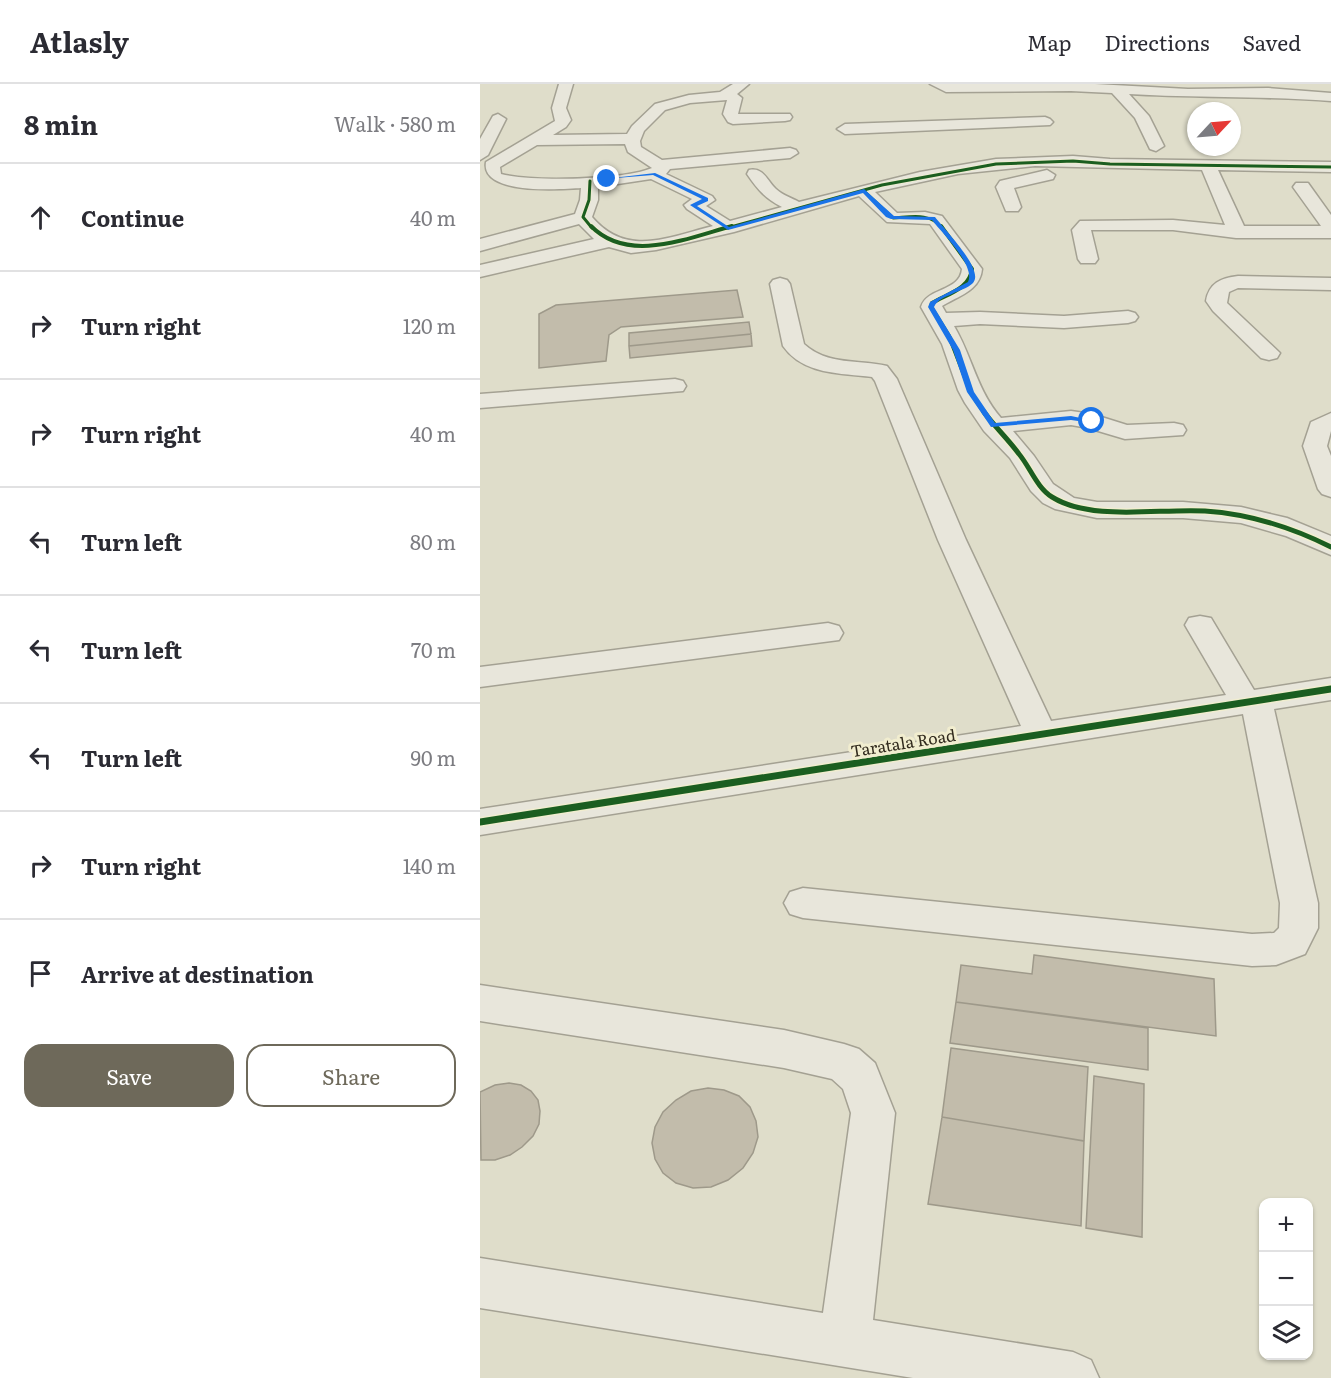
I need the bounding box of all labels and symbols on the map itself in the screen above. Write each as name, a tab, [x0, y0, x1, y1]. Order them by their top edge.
north arrow	[1187, 102, 1241, 156]
route end	[593, 165, 619, 191]
route start	[1078, 407, 1104, 433]
street label: Taratala Road	[849, 722, 957, 762]

